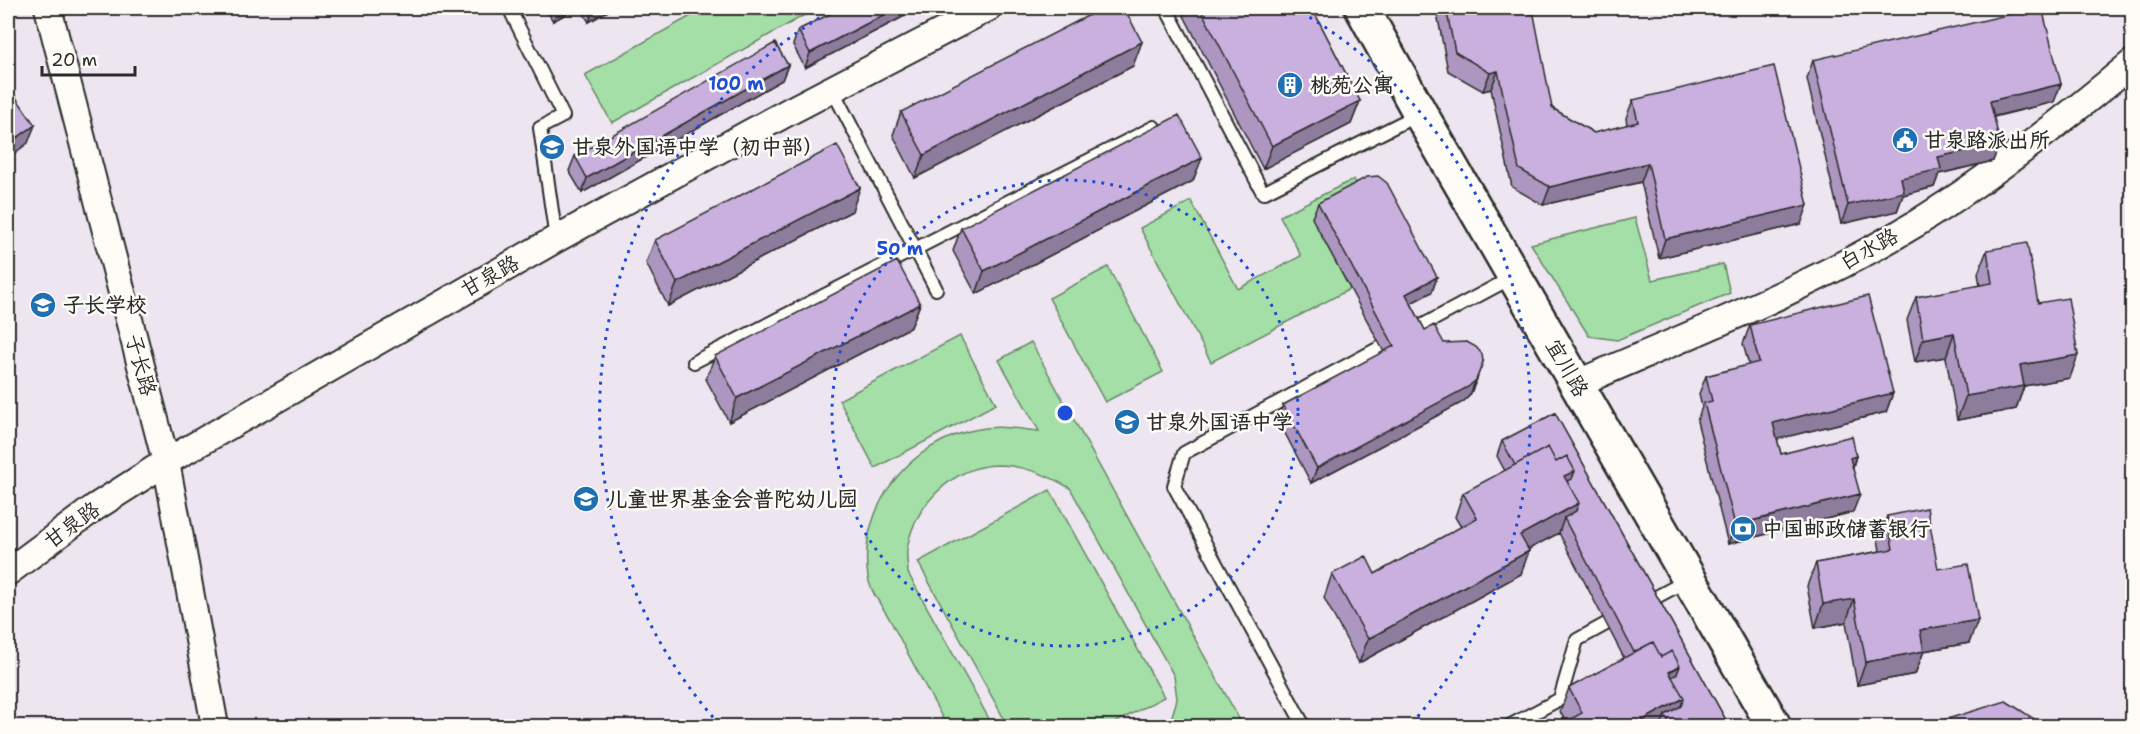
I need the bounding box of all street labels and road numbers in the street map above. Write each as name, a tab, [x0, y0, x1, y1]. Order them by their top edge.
street label: 白水路	[1835, 221, 1903, 277]
street label: 甘泉路	[456, 248, 524, 304]
street label: 子长路	[119, 331, 163, 399]
street label: 宜川路	[1539, 334, 1595, 402]
street label: 甘泉路	[38, 495, 106, 555]

